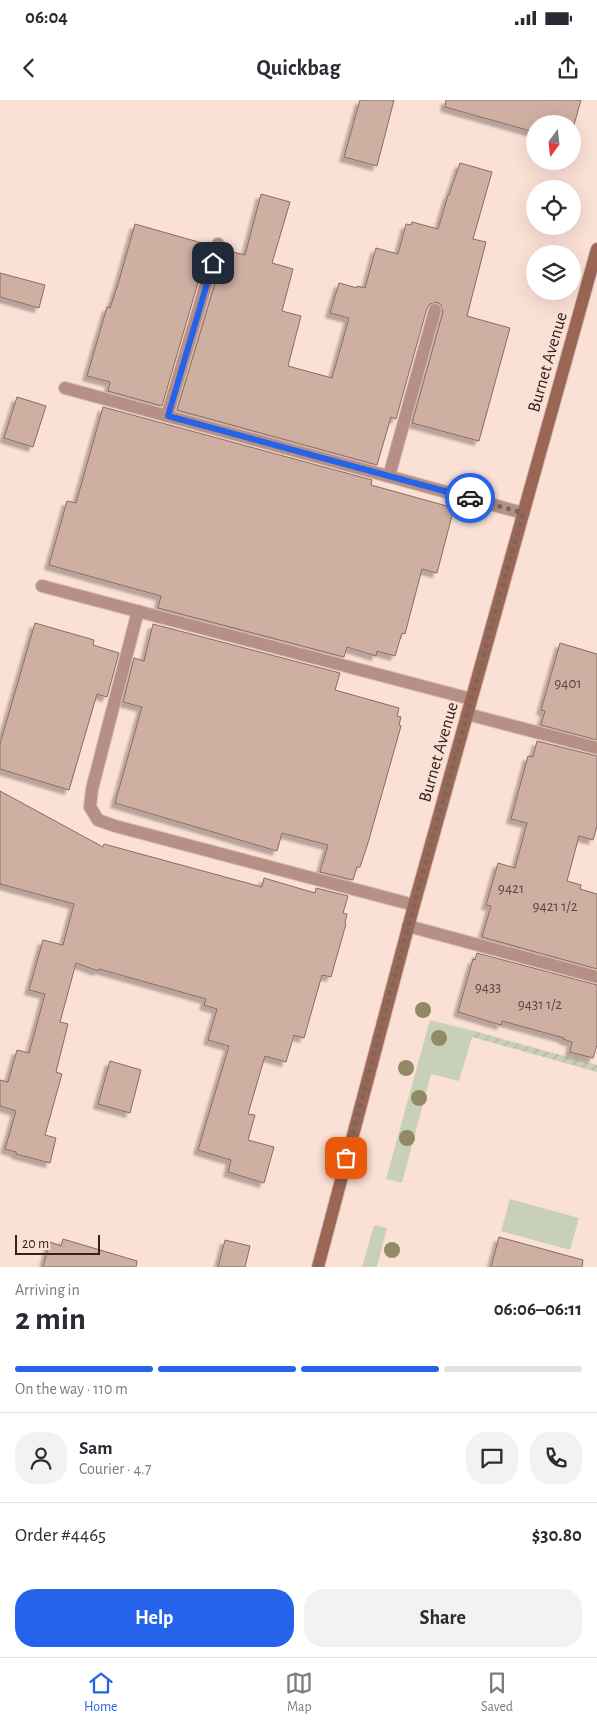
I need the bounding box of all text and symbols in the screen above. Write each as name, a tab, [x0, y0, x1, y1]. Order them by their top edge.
text: 06:04	[25, 8, 68, 27]
icon: back	[15, 54, 43, 82]
icon: share	[554, 54, 582, 82]
text: Quickbag	[257, 57, 340, 79]
north arrow	[526, 115, 581, 170]
map controls	[526, 115, 581, 300]
button: locate	[526, 180, 581, 235]
pin	[192, 242, 234, 284]
button: layers	[526, 245, 581, 300]
icon: home	[199, 249, 227, 277]
street label: Burnet Avenue	[525, 310, 571, 414]
courier	[445, 473, 495, 523]
icon: car	[456, 484, 484, 512]
house number: 9401	[554, 676, 582, 691]
street label: Burnet Avenue	[416, 700, 462, 804]
house number: 9421	[498, 881, 524, 896]
house number: 9421 1/2	[532, 899, 578, 914]
house number: 9433	[475, 980, 501, 995]
house number: 9431 1/2	[518, 997, 562, 1012]
pin	[325, 1137, 367, 1179]
icon: bag	[332, 1144, 360, 1172]
scale bar	[15, 1232, 100, 1255]
text: 20 m	[22, 1237, 49, 1251]
text: Arriving in	[15, 1282, 80, 1298]
text: 06:06–06:11	[494, 1300, 582, 1319]
text: 2 min	[15, 1303, 86, 1335]
text: On the way · 110 m	[15, 1381, 128, 1397]
button: person	[15, 1432, 67, 1484]
button: chat	[466, 1432, 518, 1484]
button: phone	[530, 1432, 582, 1484]
text: Sam	[79, 1439, 113, 1458]
text: Courier · 4.7	[79, 1461, 151, 1477]
text: Order #4465	[15, 1526, 106, 1545]
text: $30.80	[532, 1526, 582, 1545]
button: Help	[15, 1589, 294, 1647]
button: Share	[304, 1589, 582, 1647]
tab: Home	[84, 1669, 118, 1716]
tab: Map	[285, 1669, 313, 1716]
tab: Saved	[481, 1669, 513, 1716]

